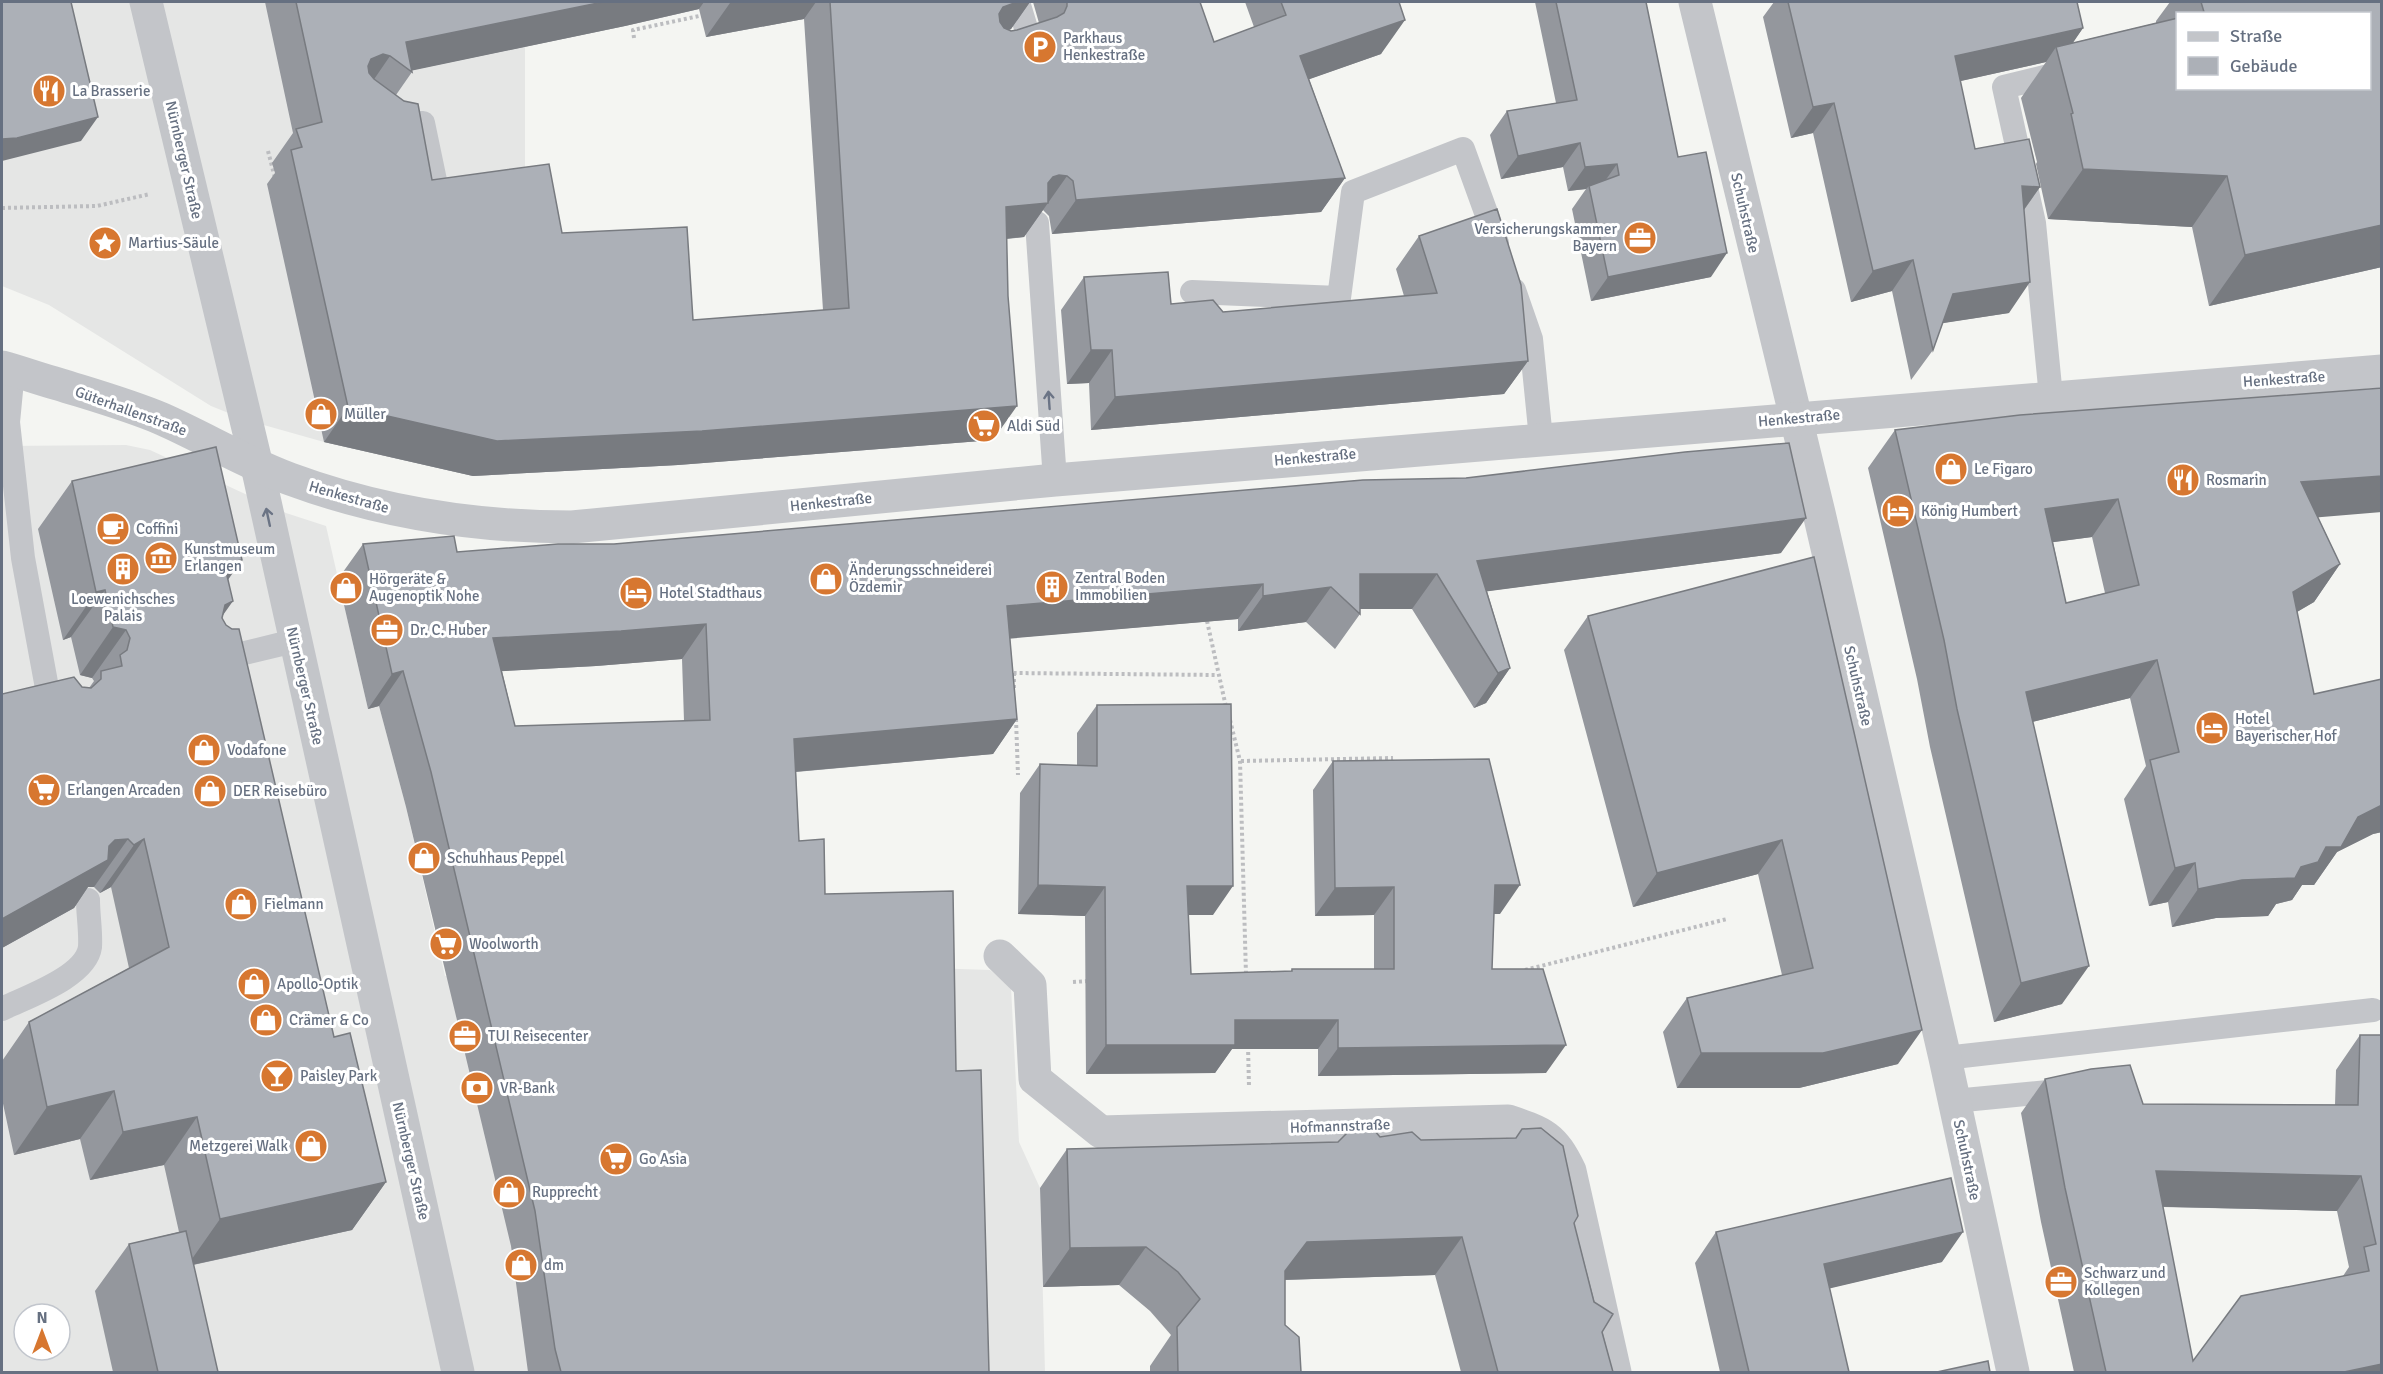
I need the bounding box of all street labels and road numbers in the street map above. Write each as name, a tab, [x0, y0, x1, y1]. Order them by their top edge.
street label: Nürnberger Straße	[162, 99, 206, 221]
street label: Schuhstraße	[1727, 171, 1763, 255]
street label: Henkestraße	[2242, 367, 2326, 391]
street label: Güterhallenstraße	[73, 382, 189, 440]
street label: Henkestraße	[1757, 405, 1841, 431]
street label: Henkestraße	[1273, 444, 1357, 470]
street label: Henkestraße	[307, 477, 391, 517]
street label: Henkestraße	[789, 489, 873, 515]
street label: Nürnberger Straße	[283, 625, 327, 747]
street label: Schuhstraße	[1840, 644, 1876, 728]
street label: Nürnberger Straße	[389, 1100, 433, 1222]
street label: Hofmannstraße	[1289, 1115, 1391, 1137]
street label: Schuhstraße	[1950, 1118, 1984, 1202]

